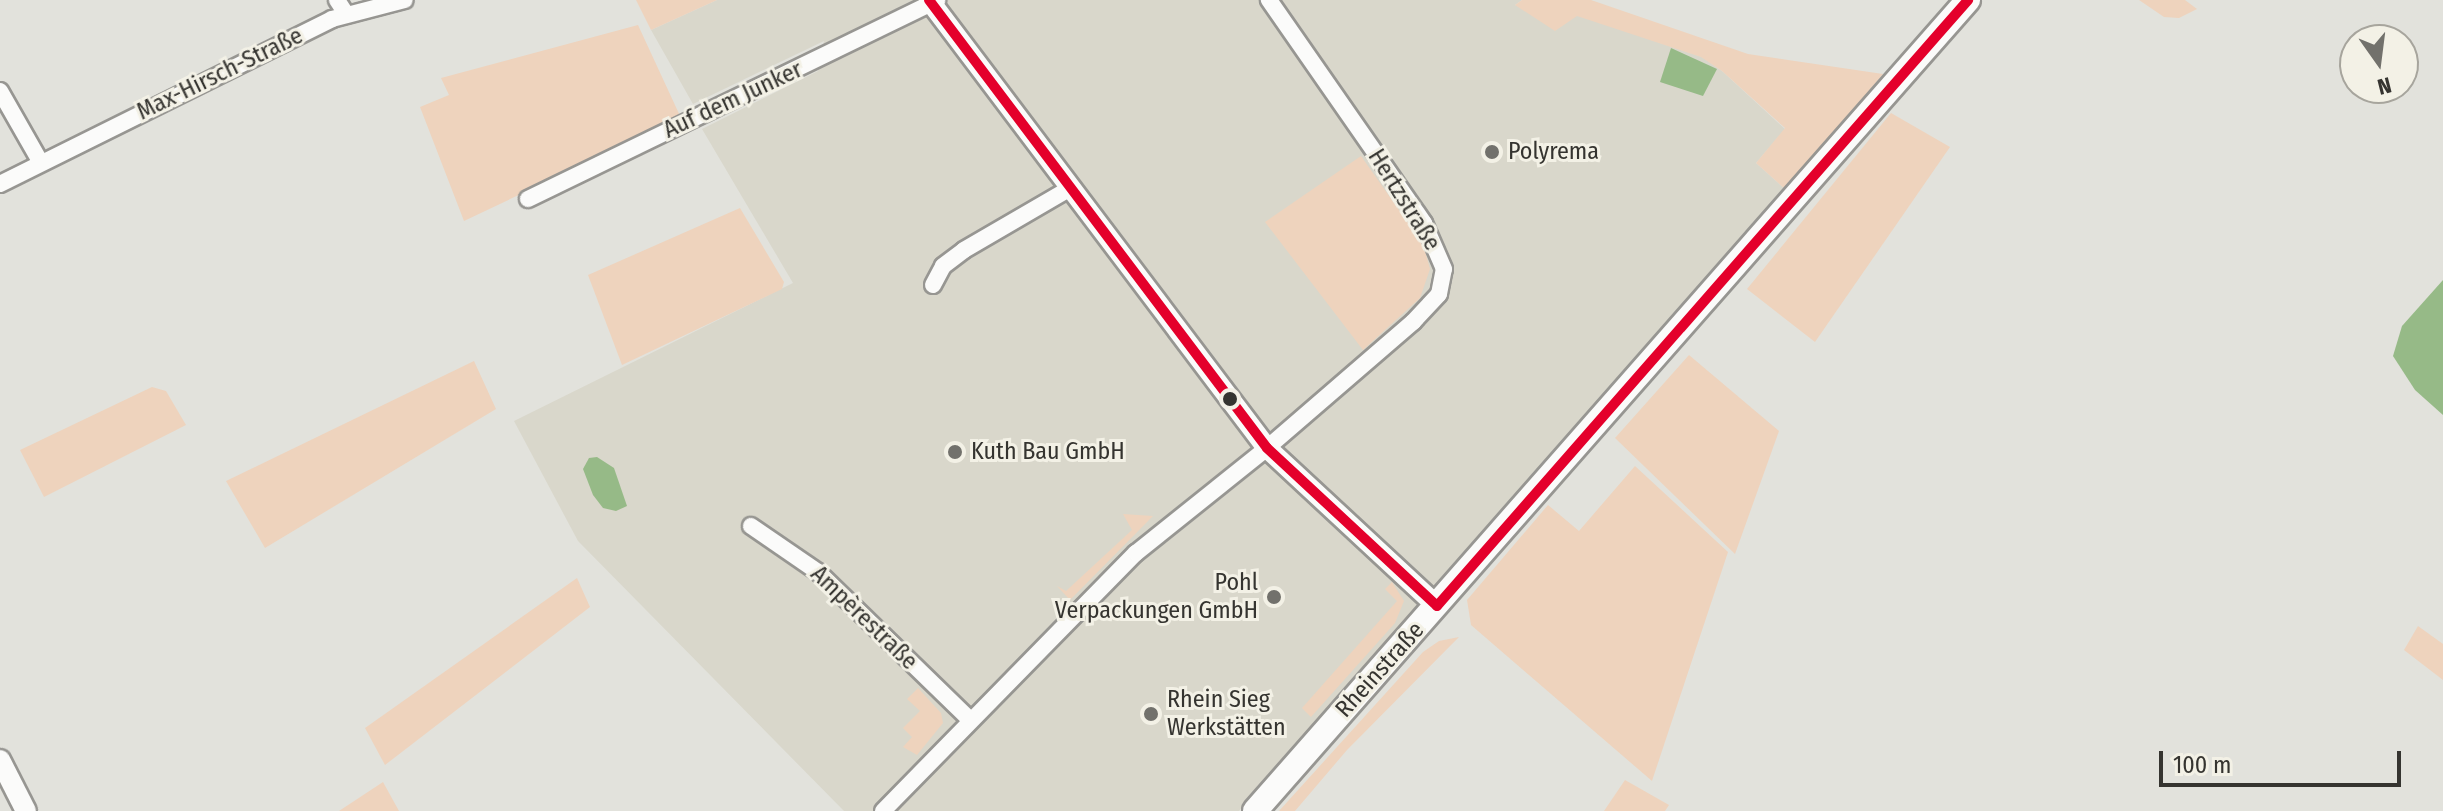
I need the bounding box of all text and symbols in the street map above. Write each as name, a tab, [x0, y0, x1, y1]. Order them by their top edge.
street label: Max-Hirsch-Straße	[132, 21, 308, 127]
north arrow	[2339, 24, 2419, 104]
street label: Auf dem Junker	[659, 55, 807, 145]
text: N	[2375, 71, 2394, 101]
place label: Polyrema	[1508, 138, 1599, 166]
marker: Polyrema	[1483, 143, 1501, 161]
street label: Hertzstraße	[1362, 144, 1446, 256]
unlabelled marker	[1222, 391, 1238, 407]
place label: Kuth Bau GmbH	[971, 438, 1125, 466]
marker: Kuth Bau GmbH	[946, 443, 964, 461]
street label: Ampèrestraße	[805, 560, 923, 676]
place label: Pohl Verpackungen GmbH	[1055, 569, 1258, 625]
marker: Pohl Verpackungen GmbH	[1265, 588, 1283, 606]
street label: Rheinstraße	[1330, 616, 1430, 724]
place label: Rhein Sieg Werkstätten	[1167, 686, 1286, 742]
marker: Rhein Sieg Werkstätten	[1142, 705, 1160, 723]
scale bar	[2163, 735, 2405, 785]
text: 100 m	[2173, 751, 2231, 779]

